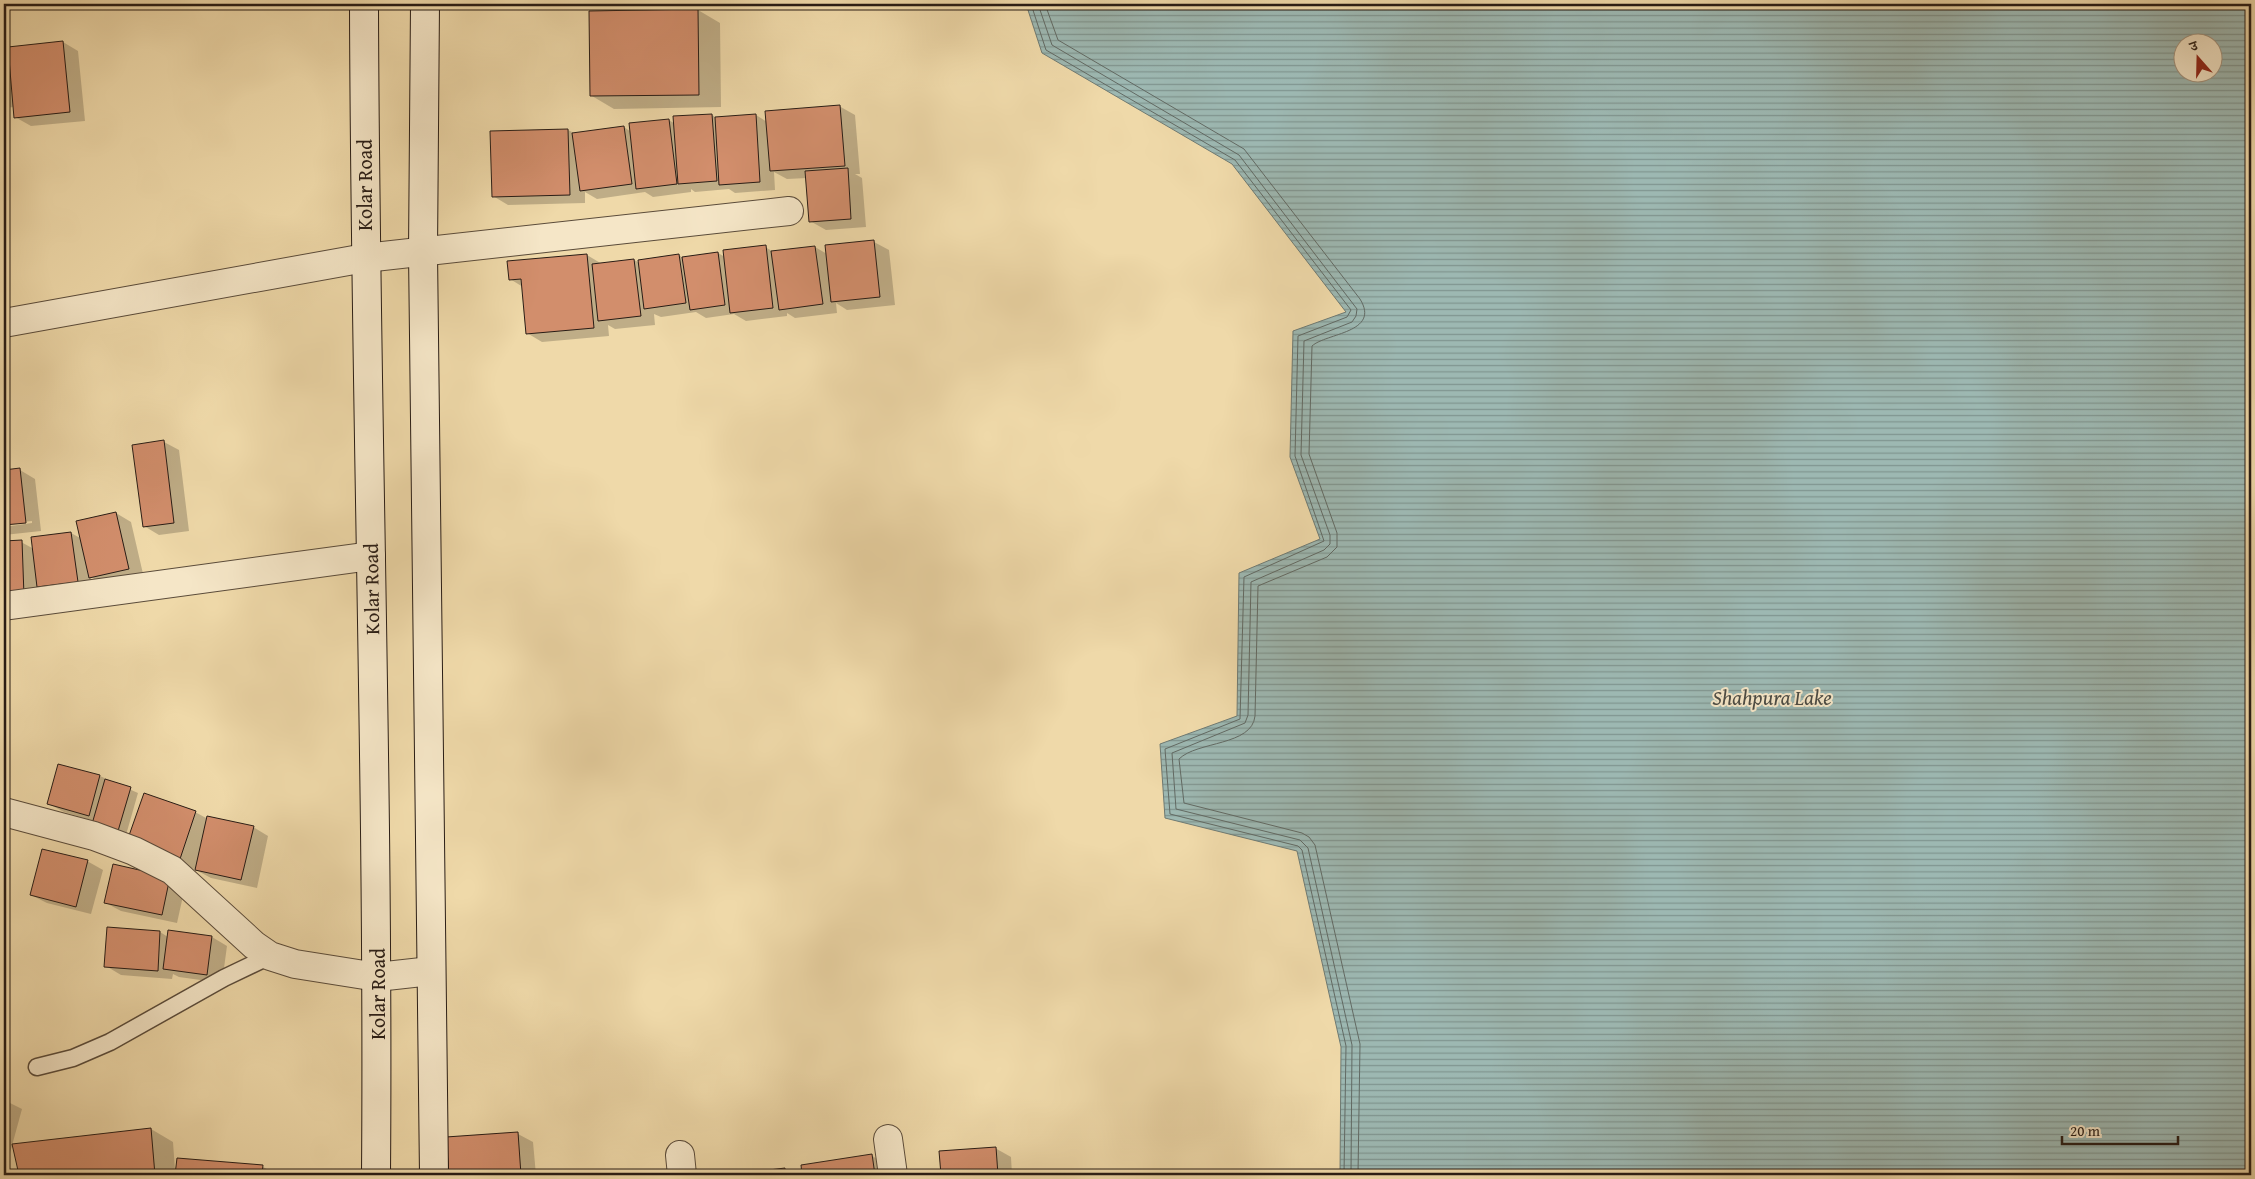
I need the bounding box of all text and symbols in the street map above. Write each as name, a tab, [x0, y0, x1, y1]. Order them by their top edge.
north arrow	[2172, 32, 2222, 82]
text: उ	[2186, 35, 2201, 57]
street label: Kolar Road	[350, 139, 379, 231]
street label: Kolar Road	[356, 543, 386, 635]
water label: Shahpura Lake	[1712, 682, 1832, 713]
street label: Kolar Road	[363, 948, 392, 1040]
scale bar	[2062, 1114, 2179, 1146]
text: 20 m	[2070, 1120, 2101, 1141]

